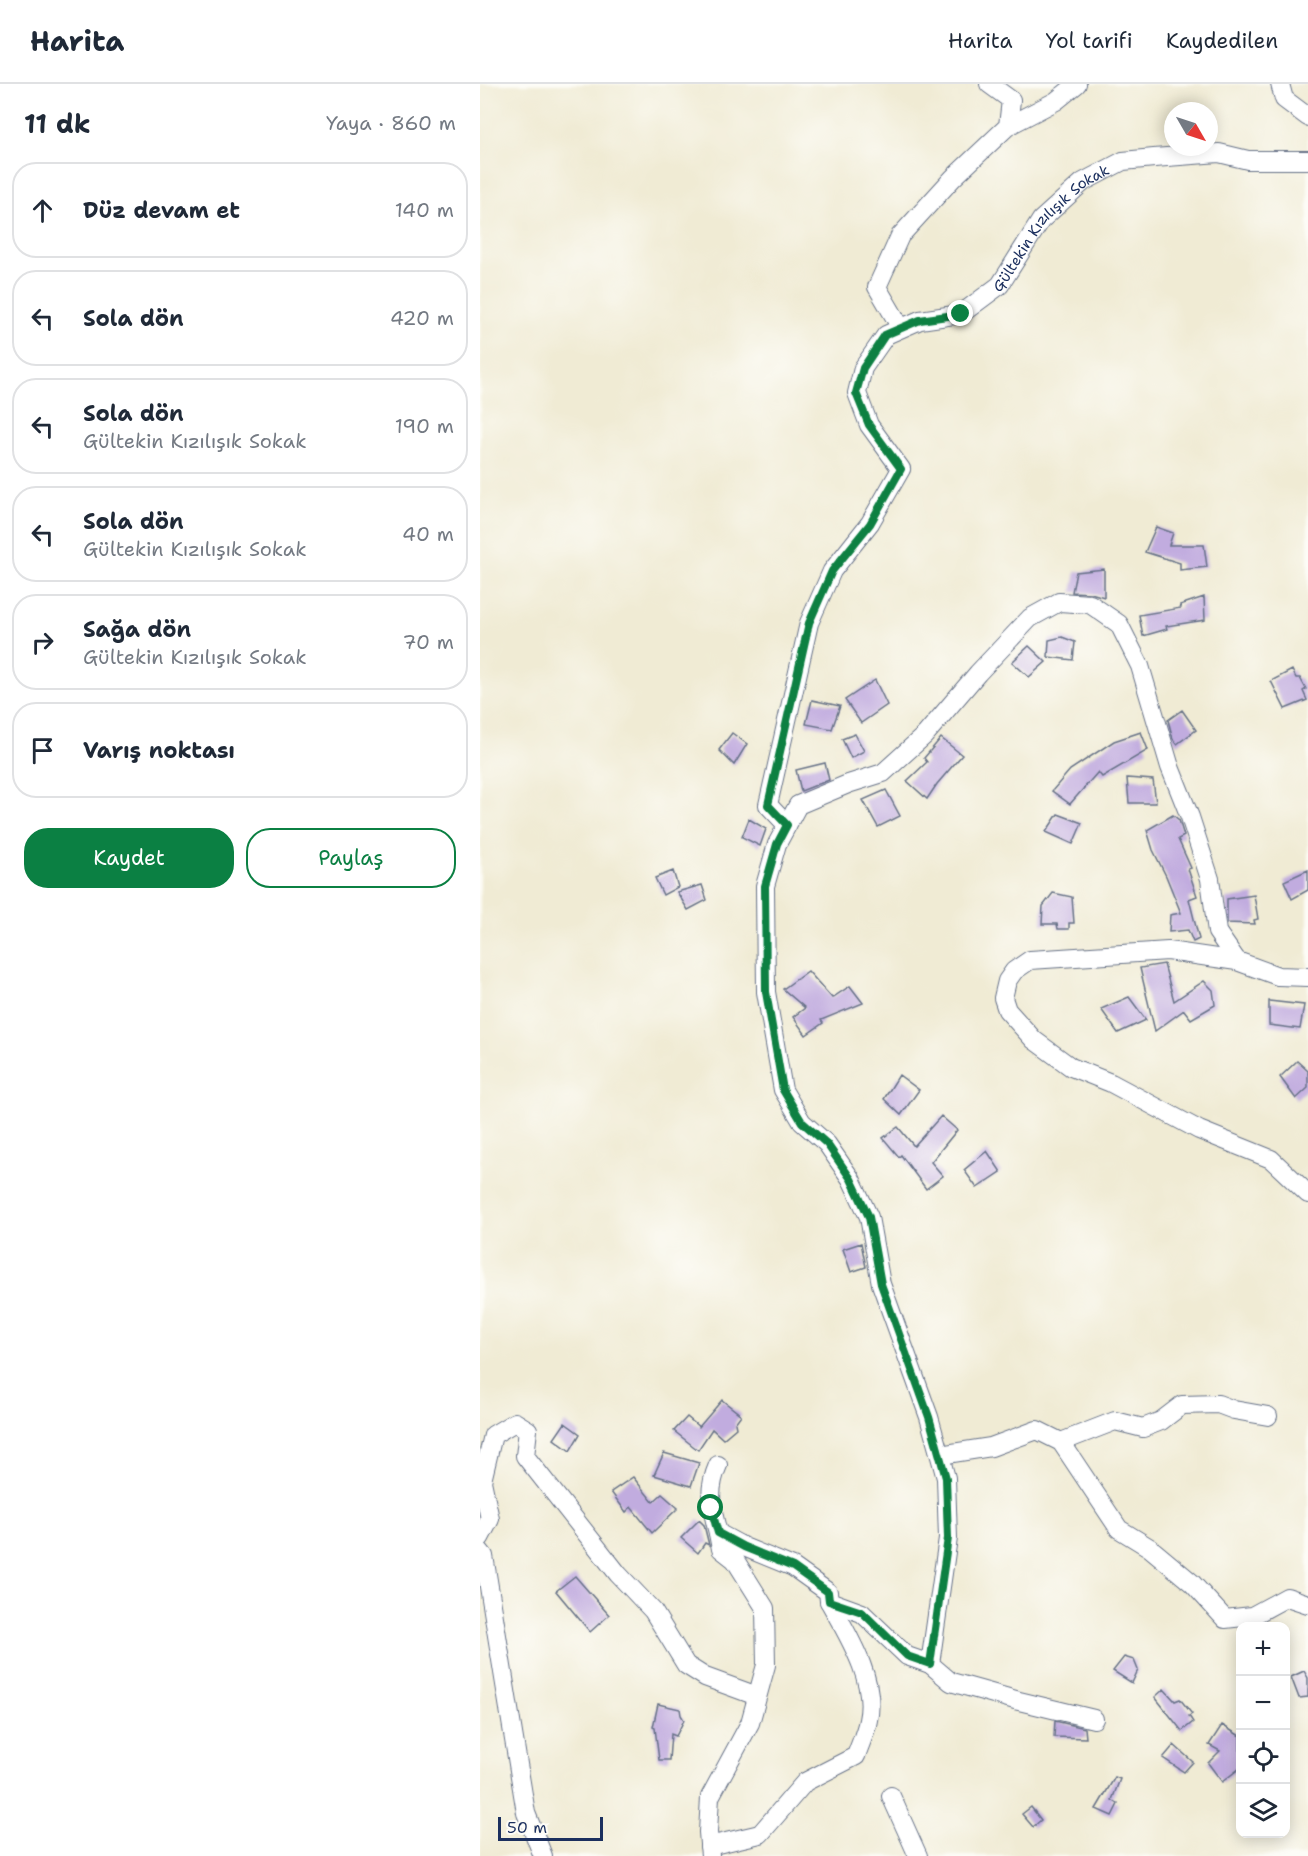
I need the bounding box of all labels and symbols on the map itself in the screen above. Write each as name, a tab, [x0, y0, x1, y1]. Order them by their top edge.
north arrow	[1164, 102, 1218, 156]
street label: Gültekin Kızılışık Sokak	[989, 160, 1113, 297]
route end	[947, 300, 973, 326]
route start	[697, 1494, 723, 1520]
scale bar	[498, 1814, 603, 1842]

